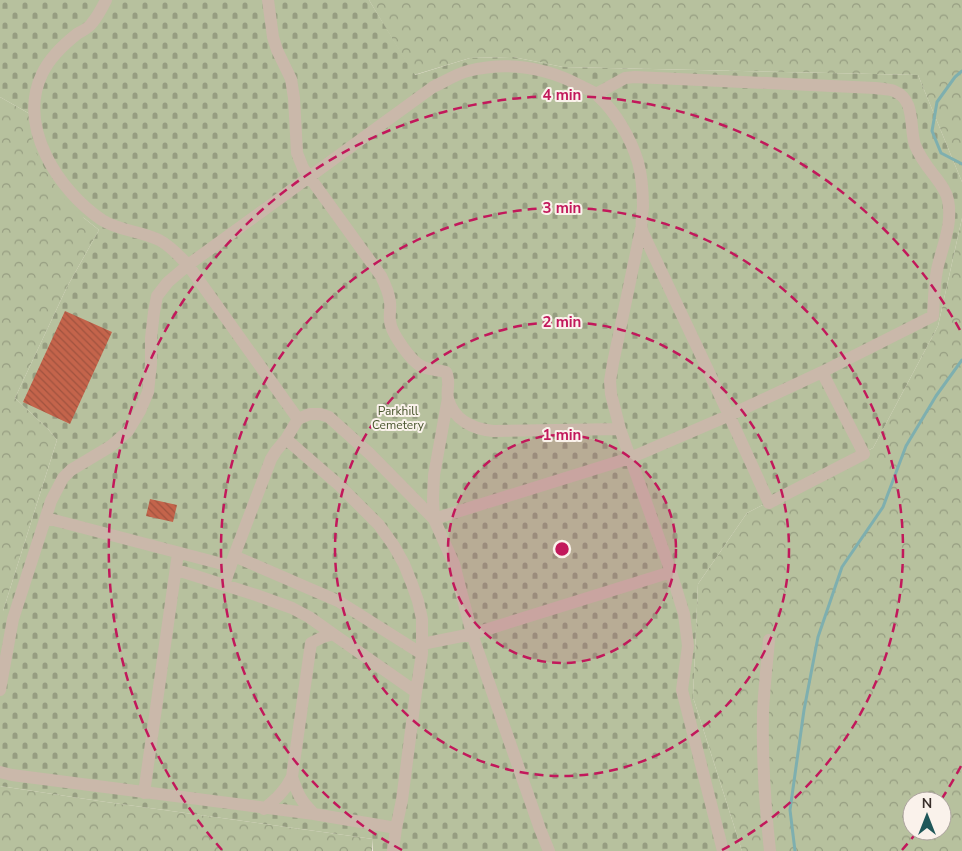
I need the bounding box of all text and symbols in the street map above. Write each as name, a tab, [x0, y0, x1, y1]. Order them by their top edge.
text: 4 min	[543, 85, 581, 105]
text: 3 min	[543, 198, 581, 218]
text: 2 min	[543, 312, 581, 332]
park label: Parkhill Cemetery	[372, 403, 425, 433]
text: 1 min	[543, 425, 581, 445]
centre of rings	[553, 540, 571, 558]
north arrow	[902, 791, 952, 841]
text: N	[922, 794, 932, 813]

